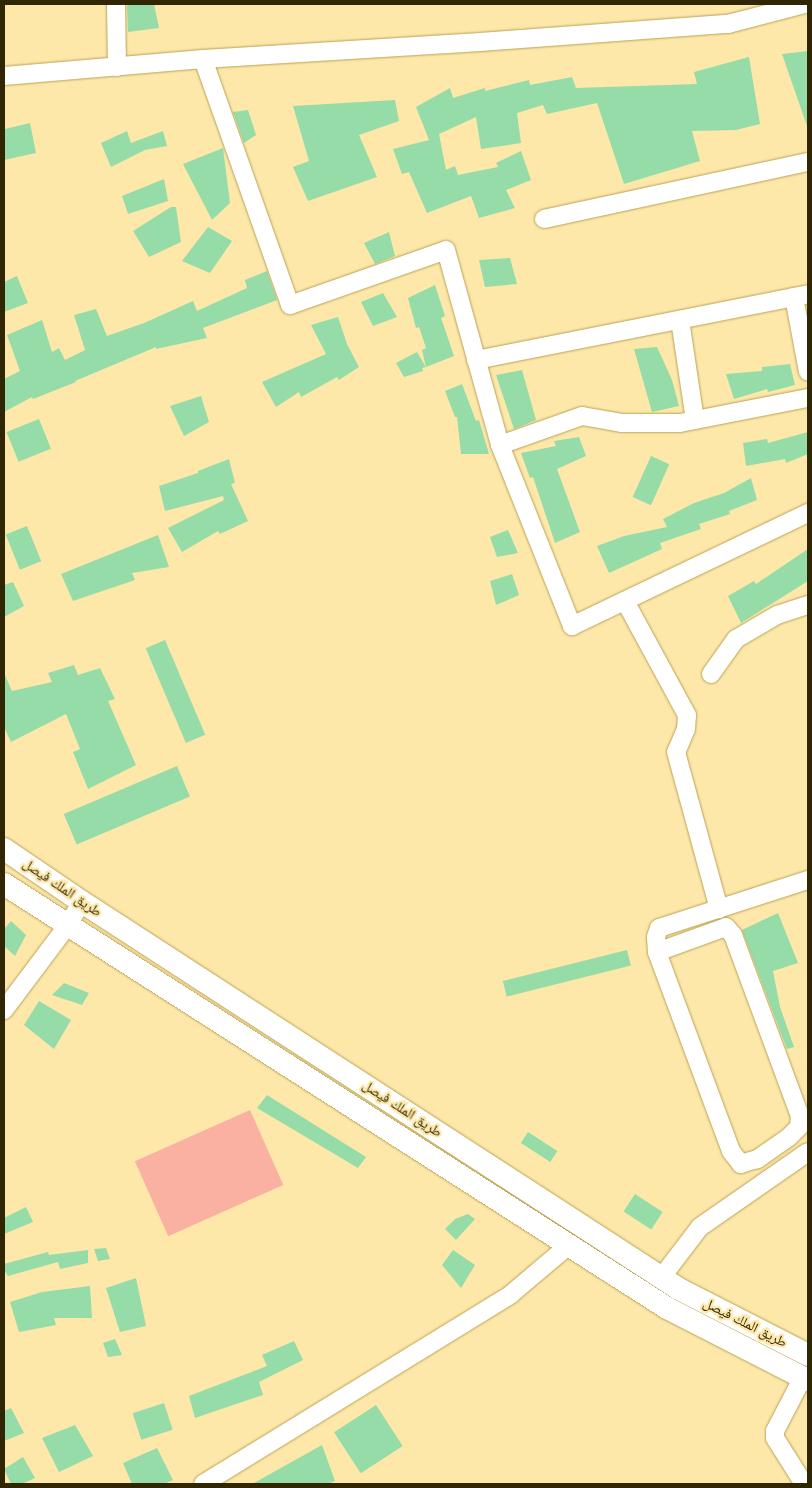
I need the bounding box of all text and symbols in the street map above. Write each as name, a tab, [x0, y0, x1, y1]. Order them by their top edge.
street label: طريق الملك فيصل	[19, 855, 105, 921]
street label: طريق الملك فيصل	[359, 1077, 445, 1141]
street label: طريق الملك فيصل	[700, 1295, 790, 1351]

